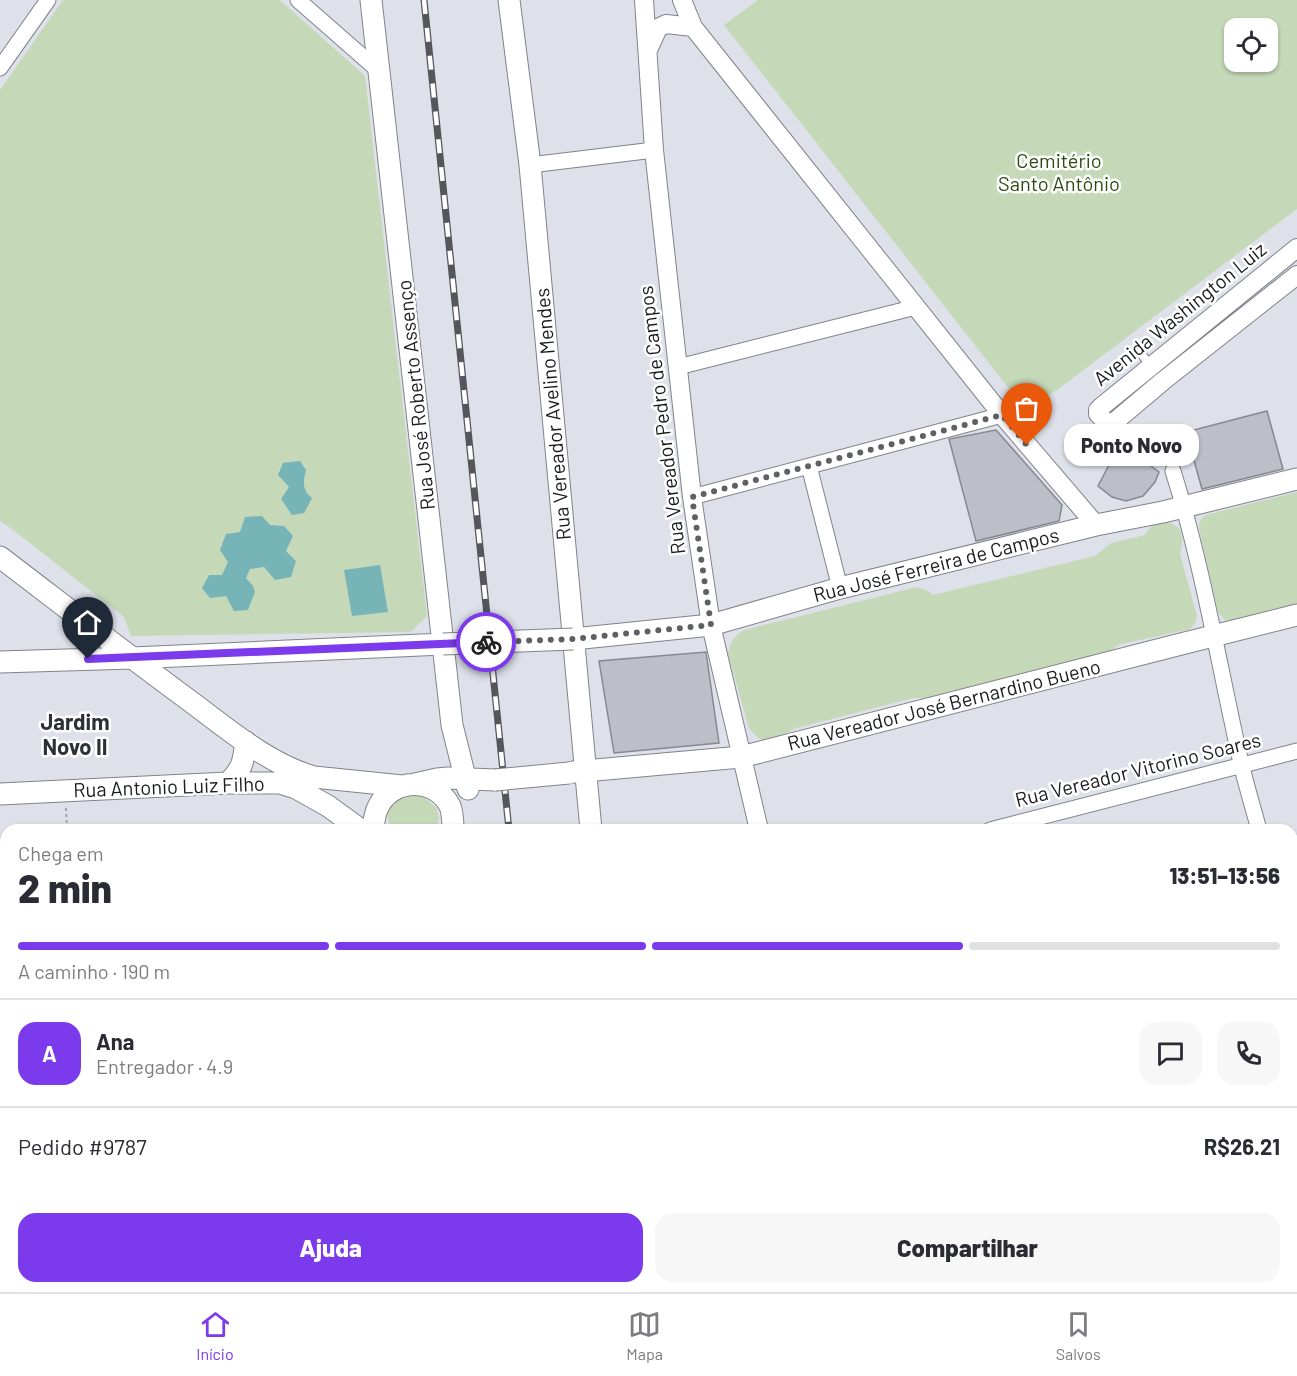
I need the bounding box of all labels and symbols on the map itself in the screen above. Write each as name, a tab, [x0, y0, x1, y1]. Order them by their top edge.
park label: Cemitério Santo Antônio	[998, 148, 1120, 195]
street label: Avenida Washington Luiz	[1088, 236, 1271, 390]
street label: Rua José Roberto Assenço	[391, 279, 439, 511]
street label: Rua Vereador Pedro de Campos	[633, 284, 689, 556]
street label: Rua Vereador Avelino Mendes	[529, 287, 575, 541]
pin	[1001, 383, 1052, 445]
callout: Ponto Novo	[1063, 424, 1198, 466]
street label: Rua José Ferreira de Campos	[810, 522, 1061, 606]
pin	[62, 597, 113, 659]
courier	[456, 612, 516, 672]
street label: Rua Vereador José Bernardino Bueno	[785, 653, 1103, 755]
district label: Jardim Novo II	[40, 708, 110, 759]
street label: Rua Vereador Vitorino Soares	[1012, 727, 1263, 811]
street label: Rua Antonio Luiz Filho	[73, 771, 265, 801]

